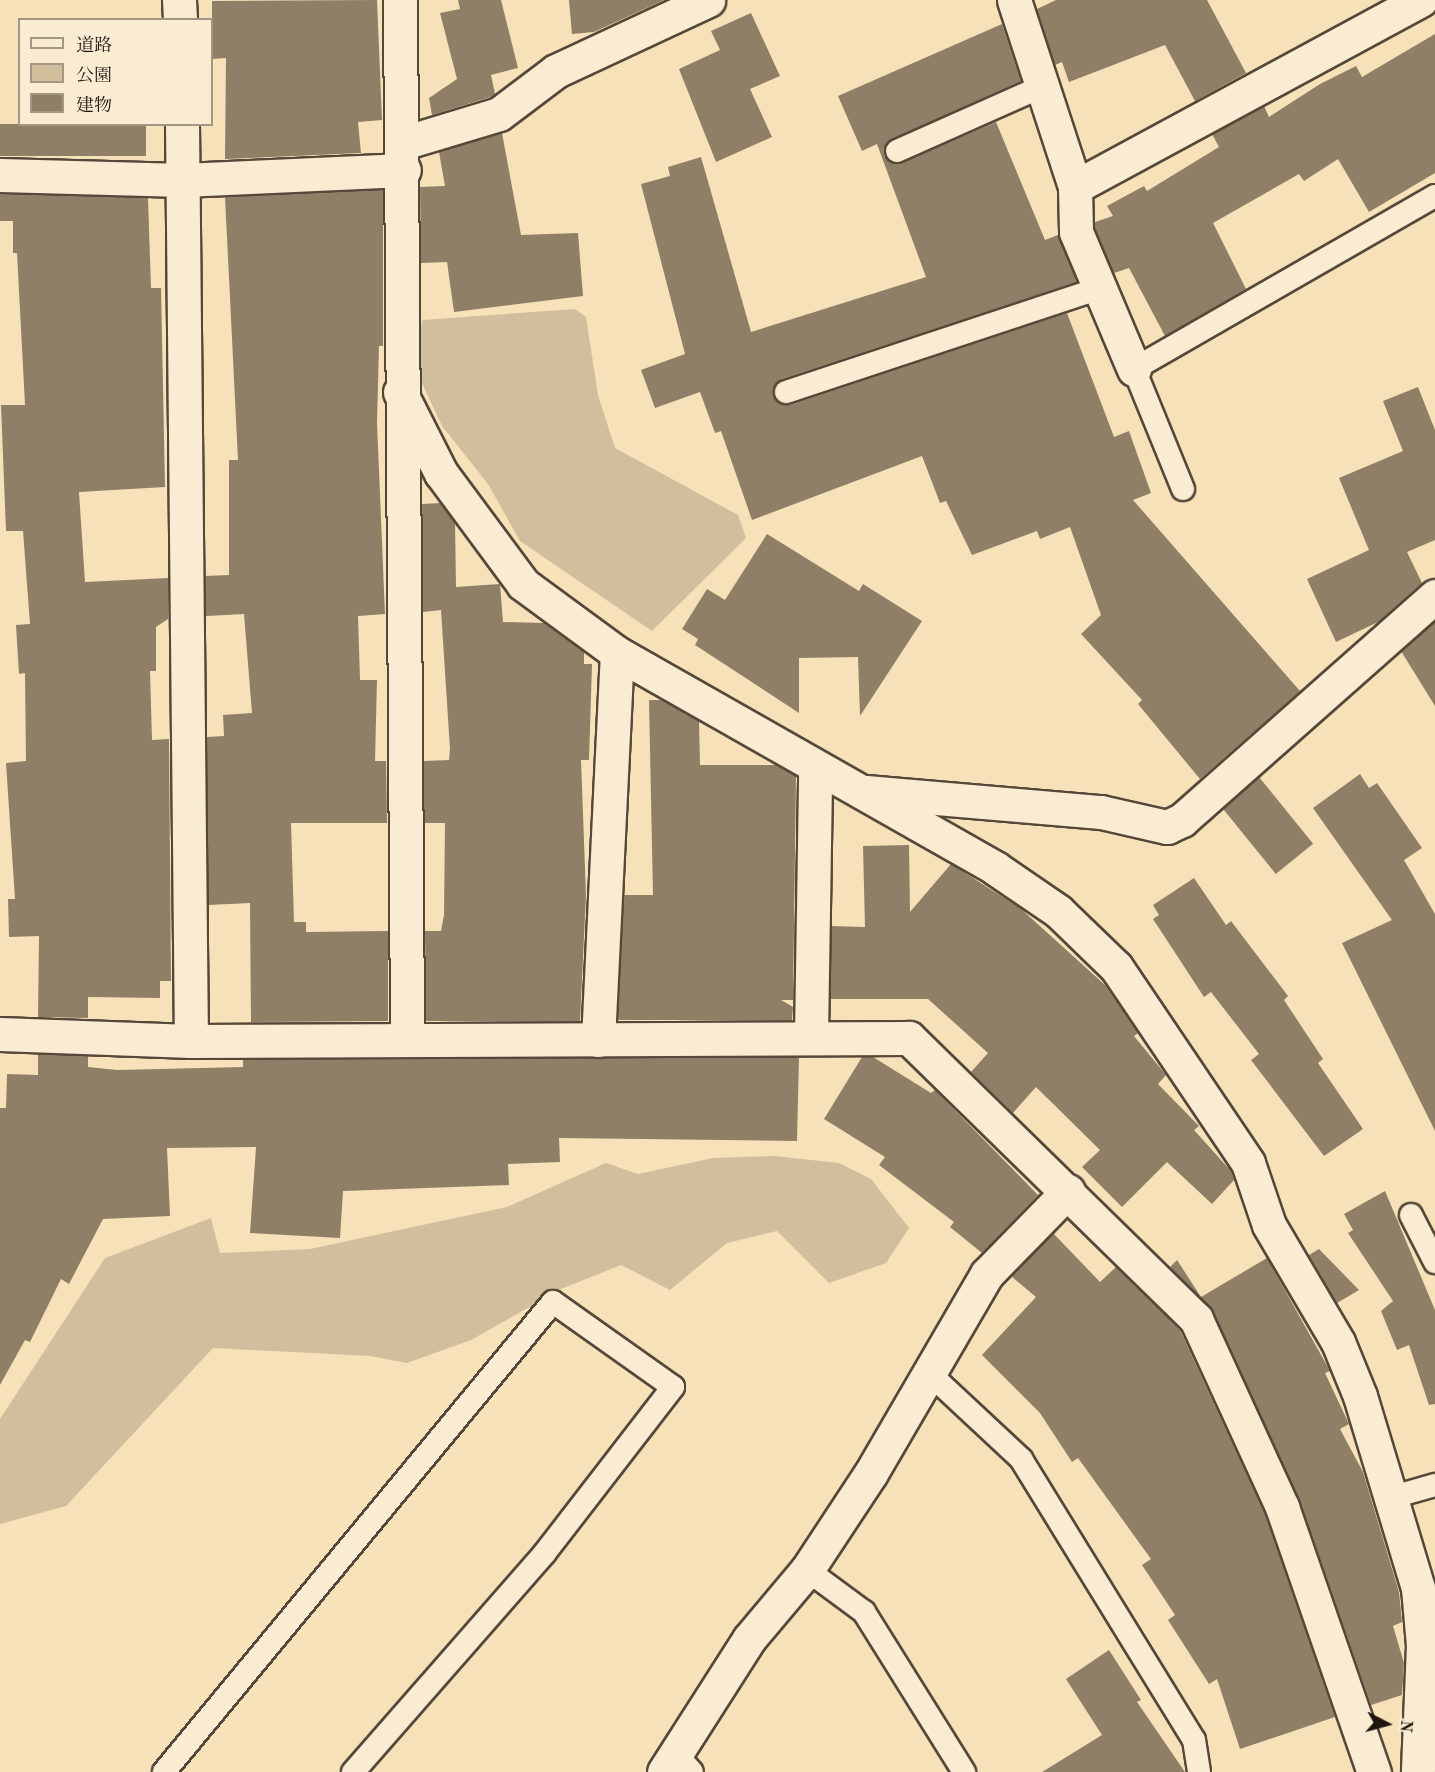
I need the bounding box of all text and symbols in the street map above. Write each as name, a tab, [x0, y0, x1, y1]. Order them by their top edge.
legend	[18, 18, 213, 126]
text: 道路	[76, 37, 112, 55]
text: 公園	[76, 67, 112, 85]
text: 建物	[76, 97, 112, 115]
north arrow	[1357, 1694, 1417, 1754]
text: N	[1396, 1719, 1413, 1733]

